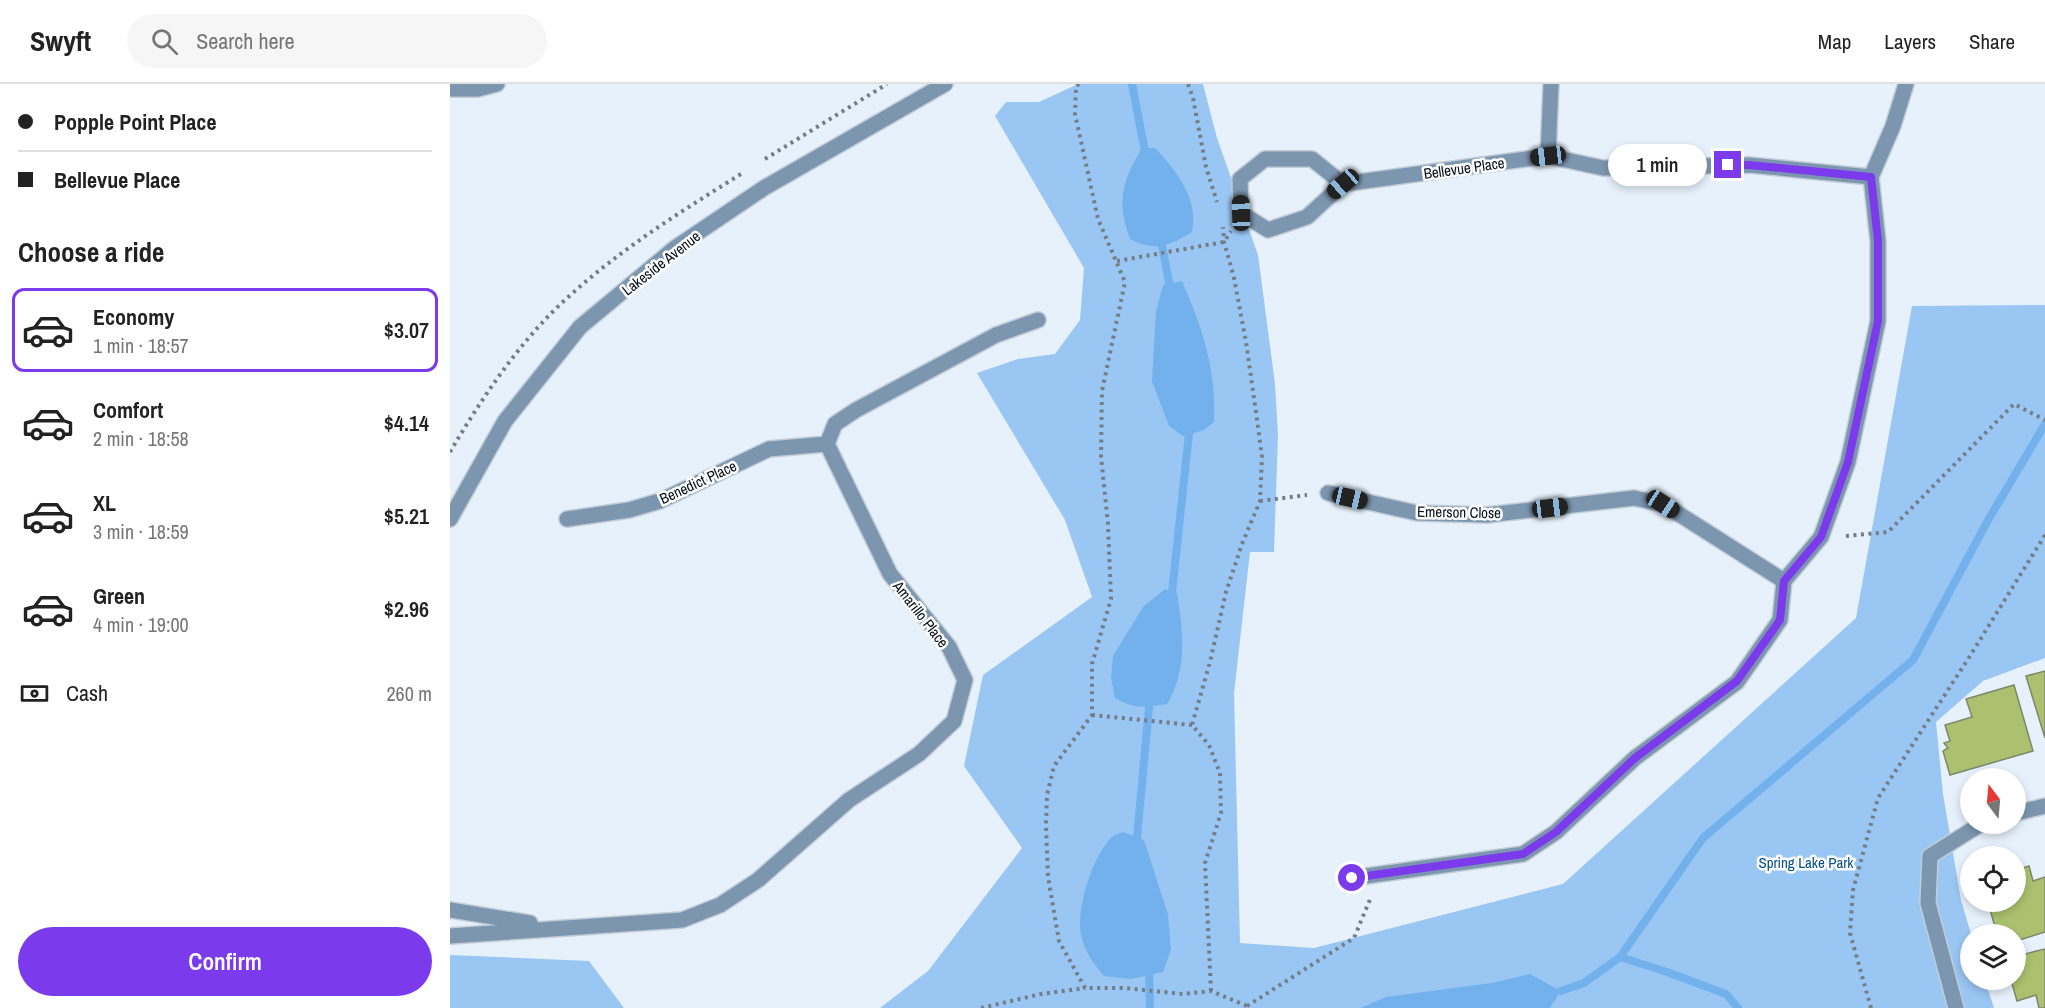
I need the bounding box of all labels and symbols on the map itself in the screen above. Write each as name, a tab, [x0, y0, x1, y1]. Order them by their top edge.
callout: 1 min	[1608, 144, 1707, 186]
car	[1529, 145, 1567, 167]
route end	[1714, 151, 1741, 178]
street label: Bellevue Place	[1422, 152, 1506, 184]
car	[1324, 165, 1362, 203]
car	[1231, 195, 1251, 231]
street label: Lakeside Avenue	[617, 226, 705, 300]
street label: Benedict Place	[656, 455, 740, 509]
car	[1330, 485, 1370, 511]
car	[1643, 487, 1683, 521]
car	[1531, 497, 1569, 519]
street label: Emerson Close	[1417, 501, 1501, 523]
street label: Amarillo Place	[888, 576, 954, 652]
north arrow	[1960, 768, 2026, 834]
park label: Spring Lake Park	[1758, 852, 1854, 873]
route start	[1338, 864, 1365, 891]

